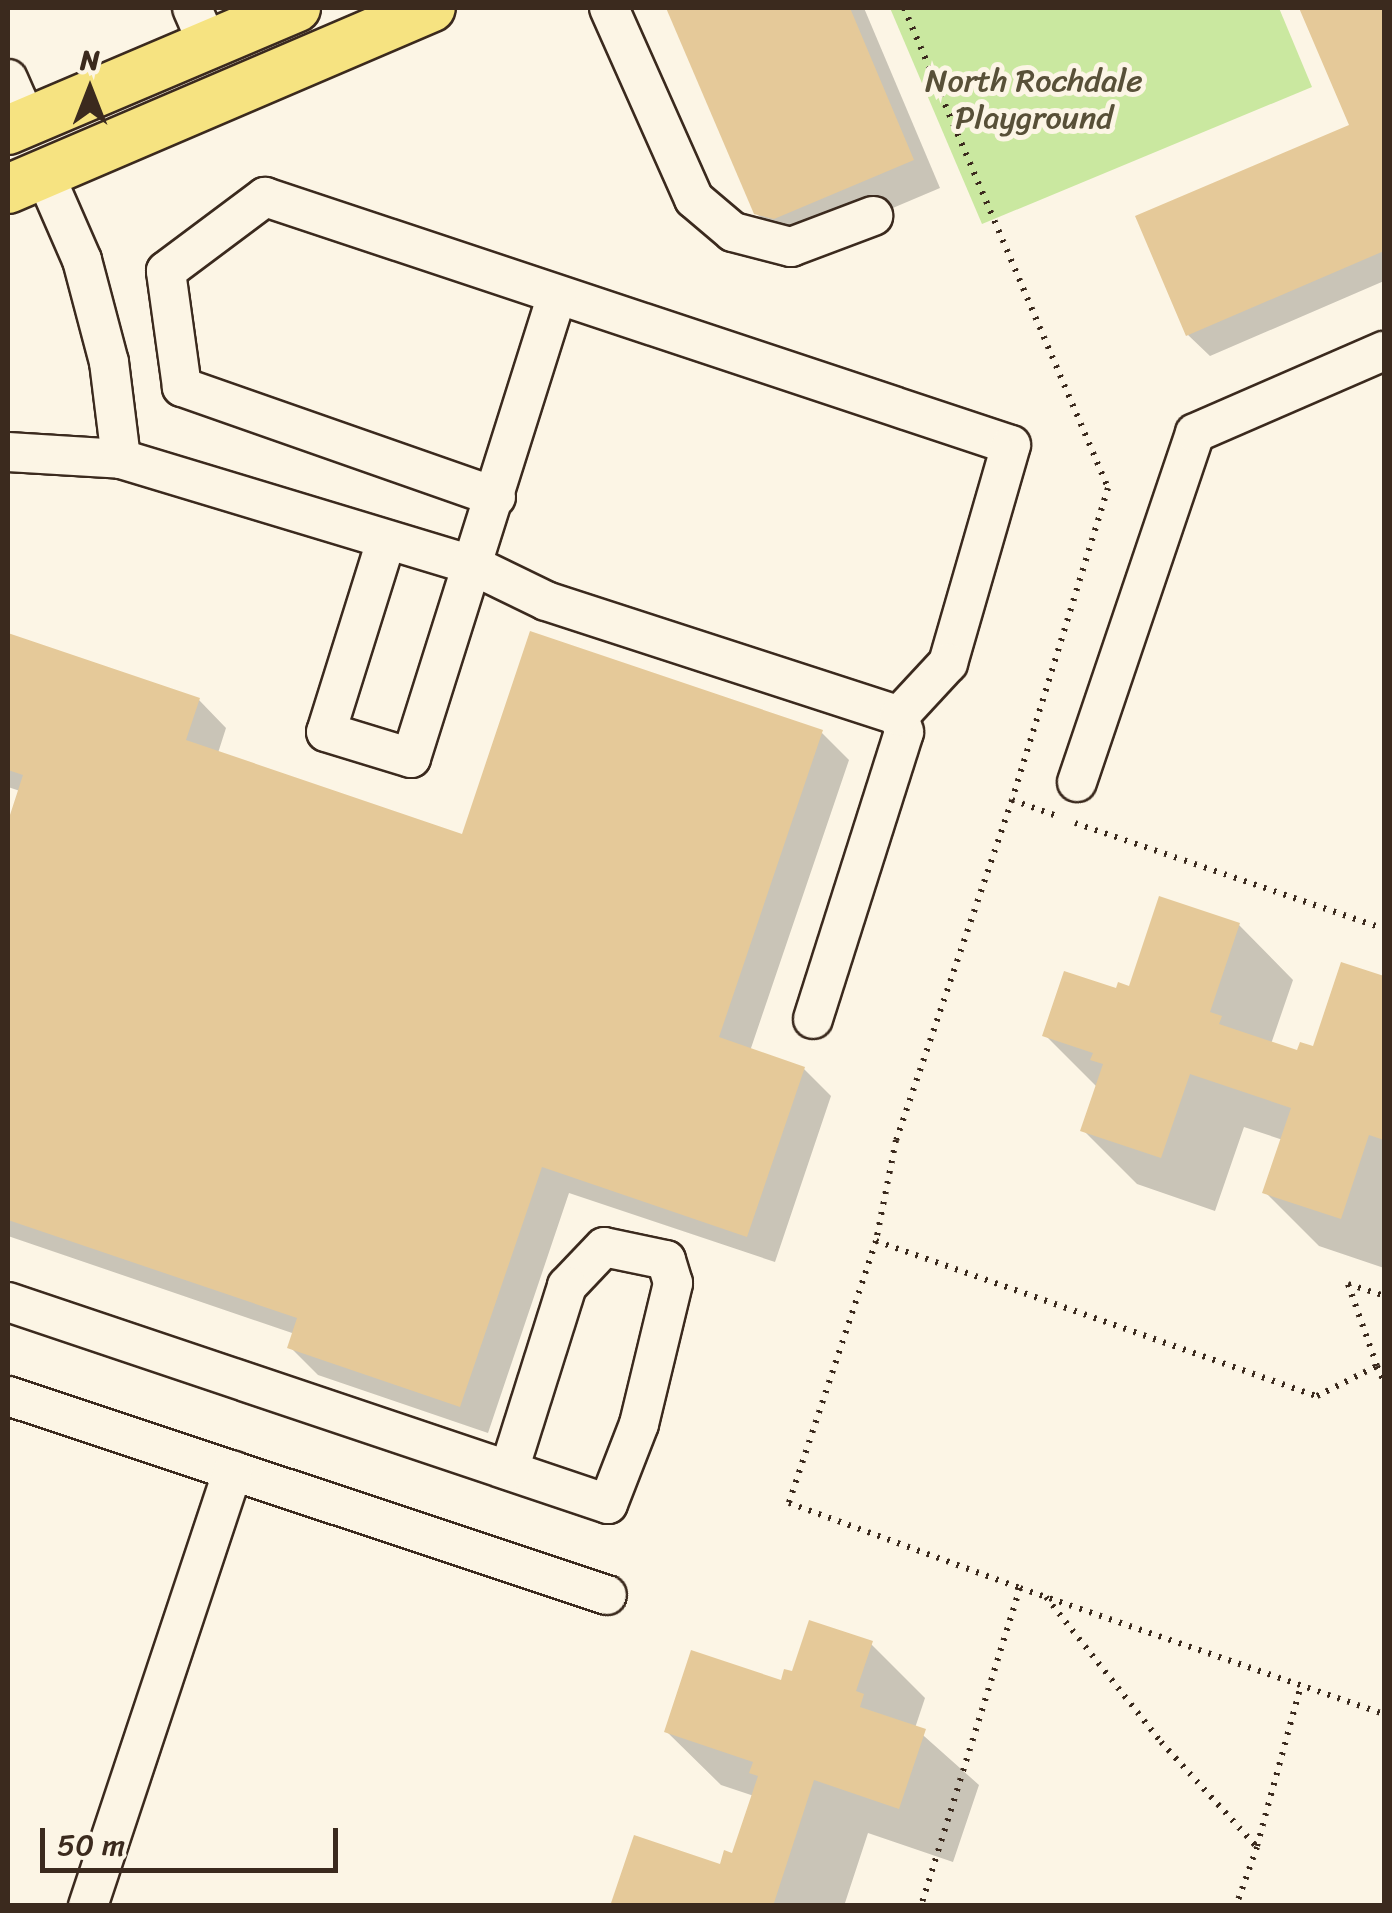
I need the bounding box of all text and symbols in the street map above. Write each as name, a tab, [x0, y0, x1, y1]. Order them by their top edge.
text: N	[80, 35, 100, 84]
north arrow	[40, 40, 140, 140]
park label: North Rochdale Playground	[926, 63, 1142, 138]
scale bar	[45, 1808, 342, 1870]
text: 50 m	[57, 1818, 125, 1872]

